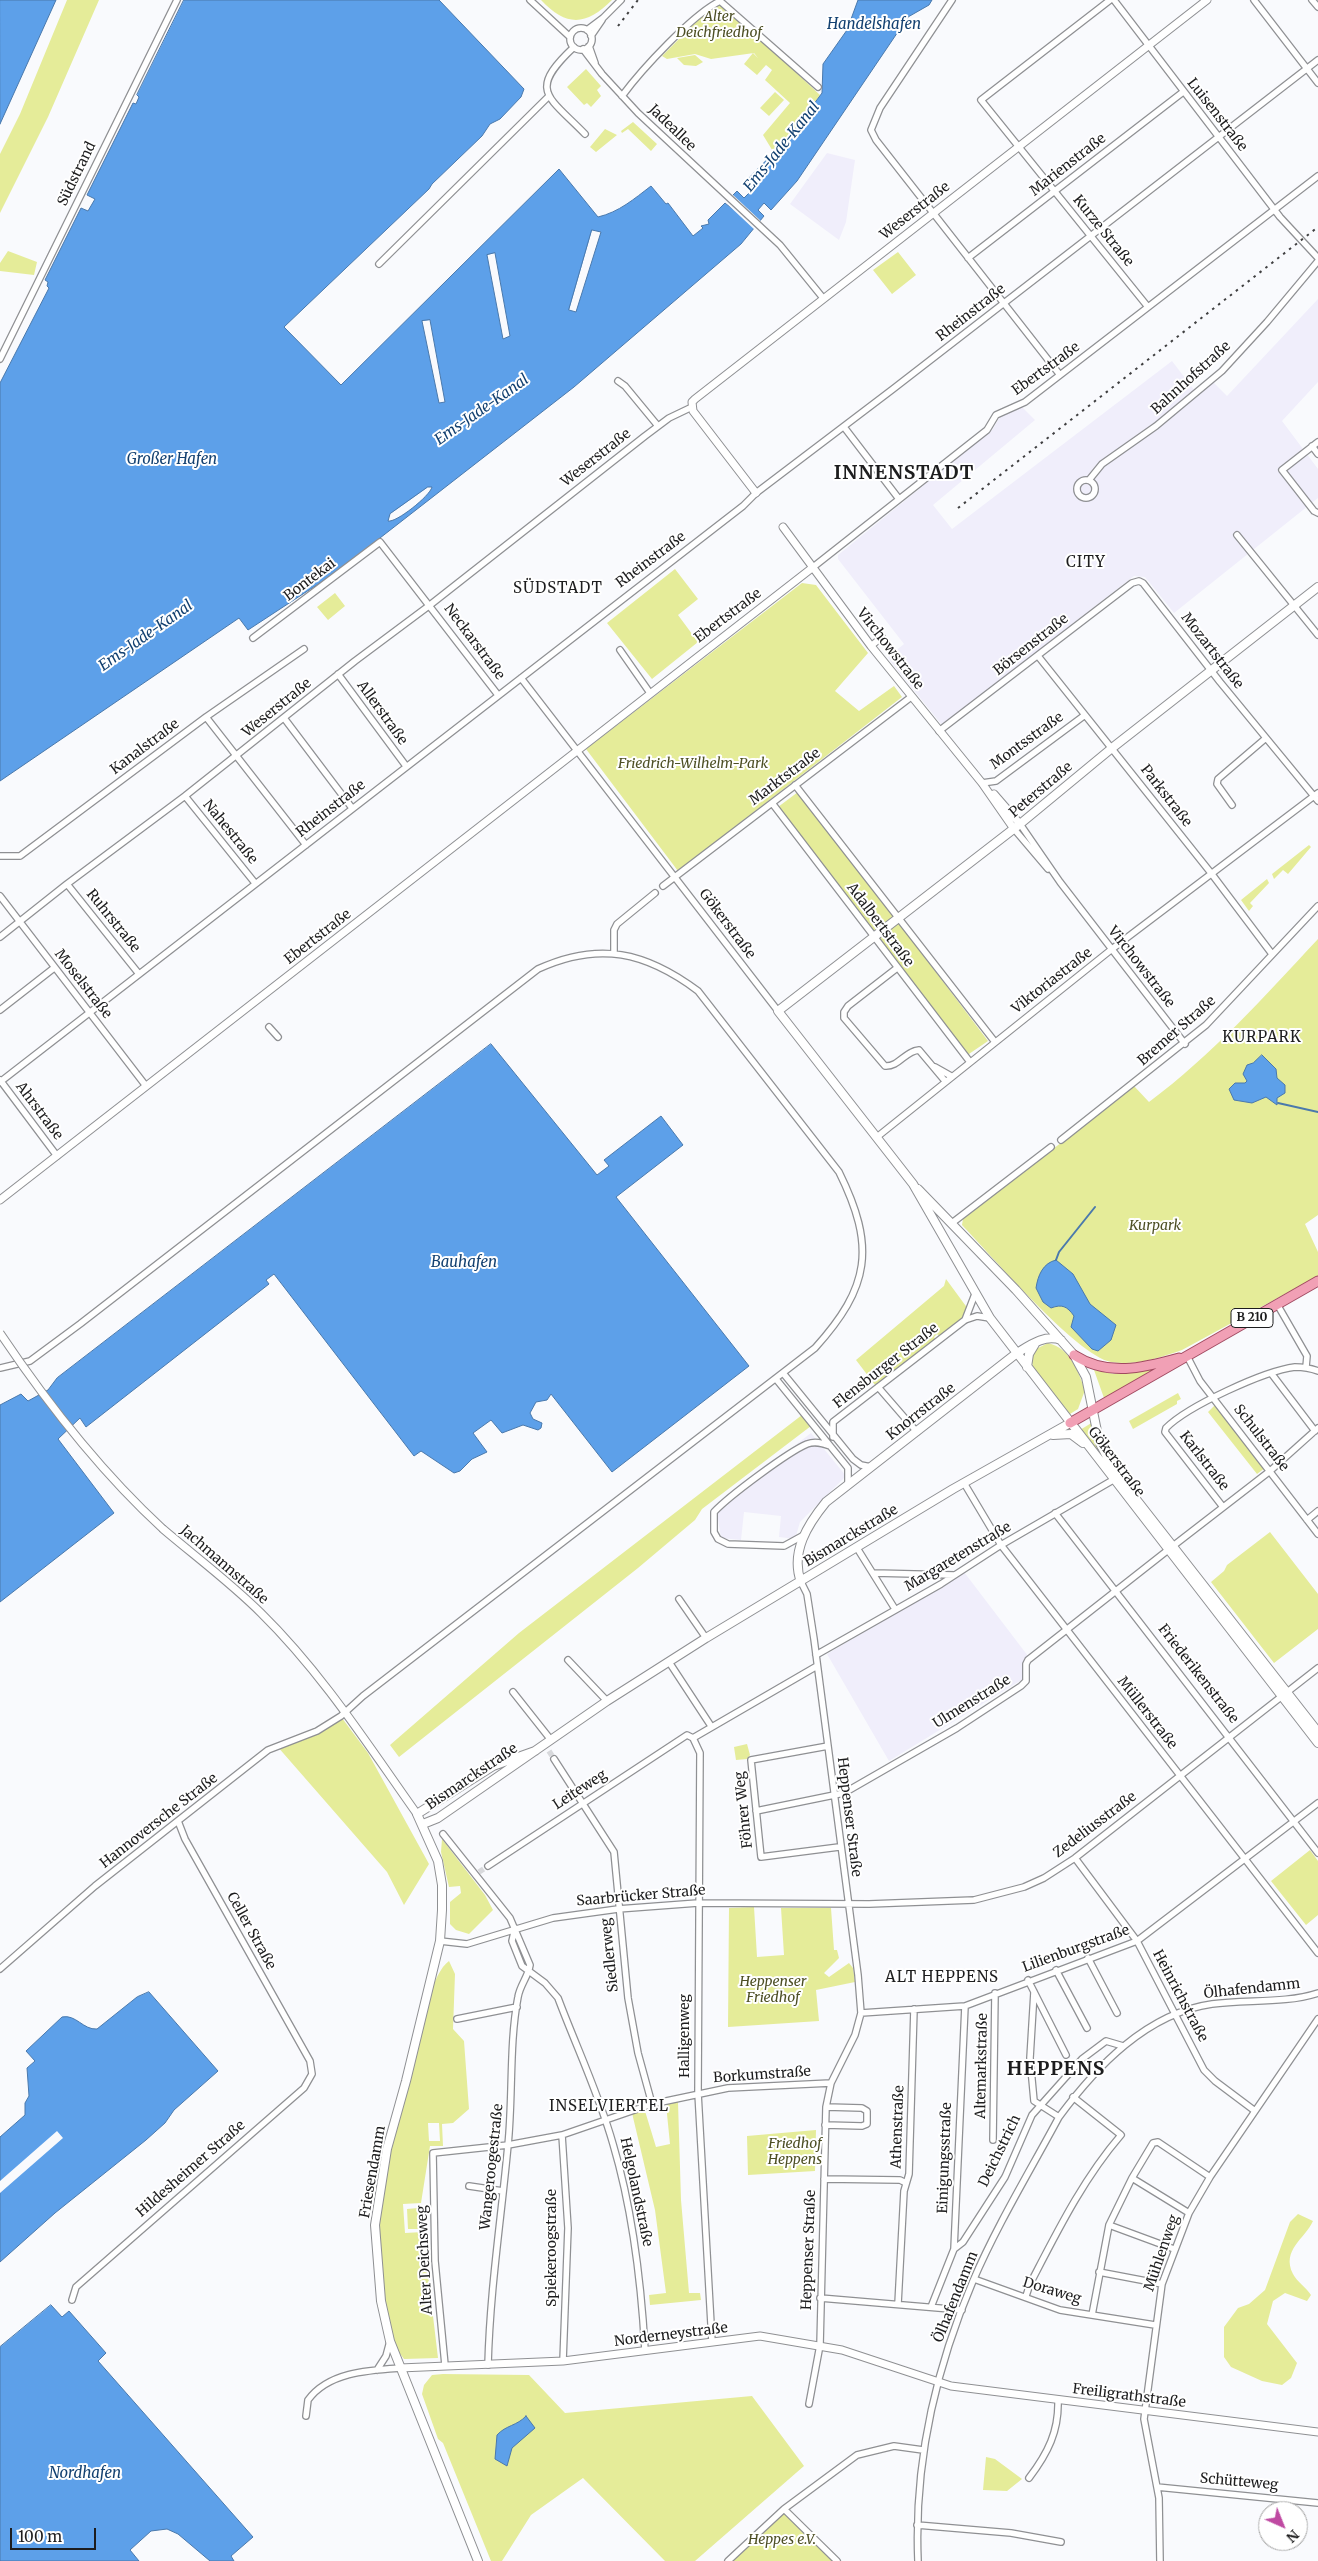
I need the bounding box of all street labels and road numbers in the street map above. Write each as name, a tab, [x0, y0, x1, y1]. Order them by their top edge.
street label: Luisenstraße	[1183, 75, 1251, 155]
street label: Jadeallee	[645, 101, 699, 155]
street label: Marienstraße	[1027, 130, 1109, 200]
street label: Südstrand	[54, 139, 100, 209]
street label: Weserstraße	[877, 179, 953, 243]
street label: Kurze Straße	[1069, 192, 1137, 270]
street label: Rheinstraße	[933, 281, 1009, 345]
street label: Bahnhofstraße	[1148, 338, 1234, 418]
street label: Ebertstraße	[1009, 339, 1083, 399]
street label: Weserstraße	[558, 426, 634, 490]
street label: Rheinstraße	[613, 528, 689, 592]
street label: Bontekai	[281, 555, 339, 605]
street label: Ebertstraße	[691, 585, 765, 647]
street label: Neckarstraße	[440, 601, 508, 683]
street label: Virchowstraße	[853, 605, 927, 693]
street label: Mozartstraße	[1177, 610, 1247, 692]
street label: Börsenstraße	[990, 611, 1072, 679]
street label: Weserstraße	[239, 675, 315, 741]
street label: Allerstraße	[353, 678, 411, 748]
street label: Montsstraße	[987, 709, 1067, 773]
street label: Kanalstraße	[107, 716, 183, 778]
street label: Marktstraße	[746, 745, 824, 809]
street label: Peterstraße	[1006, 759, 1076, 821]
street label: Parkstraße	[1137, 762, 1195, 830]
street label: Rheinstraße	[293, 777, 369, 841]
street label: Nahestraße	[199, 797, 261, 867]
street label: Adalbertstraße	[843, 880, 917, 970]
street label: Ruhrstraße	[82, 886, 144, 956]
street label: Gökerstraße	[695, 886, 759, 962]
street label: Ebertstraße	[281, 906, 355, 968]
street label: Virchowstraße	[1104, 923, 1178, 1011]
street label: Viktoriastraße	[1009, 945, 1095, 1017]
street label: Moselstraße	[51, 946, 115, 1022]
street label: Bremer Straße	[1135, 993, 1219, 1069]
street label: Ahrstraße	[12, 1079, 66, 1143]
road number: B 210	[1231, 1309, 1273, 1328]
street label: Flensburger Straße	[830, 1320, 942, 1412]
street label: Knorrstraße	[883, 1380, 959, 1444]
street label: Schulstraße	[1230, 1401, 1292, 1475]
street label: Gökerstraße	[1084, 1424, 1148, 1500]
street label: Karlstraße	[1176, 1428, 1232, 1494]
street label: Bismarckstraße	[801, 1501, 901, 1571]
street label: Margaretenstraße	[902, 1519, 1014, 1595]
street label: Jachmannstraße	[177, 1522, 271, 1608]
street label: Friederikenstraße	[1154, 1621, 1242, 1727]
street label: Ulmenstraße	[930, 1672, 1014, 1732]
street label: Müllerstraße	[1114, 1674, 1180, 1752]
street label: Bismarckstraße	[423, 1740, 521, 1814]
street label: Heppenser Straße	[833, 1756, 865, 1878]
street label: Leiteweg	[550, 1766, 610, 1814]
street label: Hannoversche Straße	[97, 1770, 221, 1872]
street label: Föhrer Weg	[732, 1771, 756, 1849]
street label: Zedeliusstraße	[1050, 1788, 1140, 1862]
street label: Saarbrücker Straße	[576, 1882, 706, 1910]
street label: Celler Straße	[223, 1889, 279, 1973]
street label: Siedlerweg	[598, 1917, 622, 1993]
street label: Lilienburgstraße	[1020, 1922, 1132, 1976]
street label: Heinrichstraße	[1149, 1947, 1211, 2045]
street label: Ölhafendamm	[1203, 1976, 1301, 2002]
street label: Halligenweg	[677, 1994, 693, 2078]
street label: Altemarkstraße	[973, 2013, 991, 2119]
street label: Borkumstraße	[713, 2063, 811, 2087]
street label: Athenstraße	[888, 2085, 908, 2169]
street label: Einigungsstraße	[935, 2102, 955, 2214]
street label: Wangeroogestraße	[477, 2103, 507, 2231]
street label: Deichstrich	[975, 2112, 1025, 2190]
street label: Hildesheimer Straße	[133, 2117, 249, 2221]
street label: Friesendamm	[357, 2124, 389, 2220]
street label: Helgolandstraße	[616, 2136, 656, 2248]
street label: Spiekeroogstraße	[544, 2189, 560, 2307]
street label: Heppenser Straße	[799, 2190, 819, 2310]
street label: Alter Deichsweg	[414, 2205, 436, 2315]
street label: Mühlenweg	[1141, 2213, 1183, 2293]
street label: Ölhafendamm	[930, 2249, 982, 2345]
street label: Doraweg	[1021, 2274, 1083, 2308]
street label: Norderneystraße	[613, 2320, 729, 2350]
street label: Freiligrathstraße	[1071, 2381, 1187, 2411]
street label: Schütteweg	[1199, 2470, 1279, 2494]

